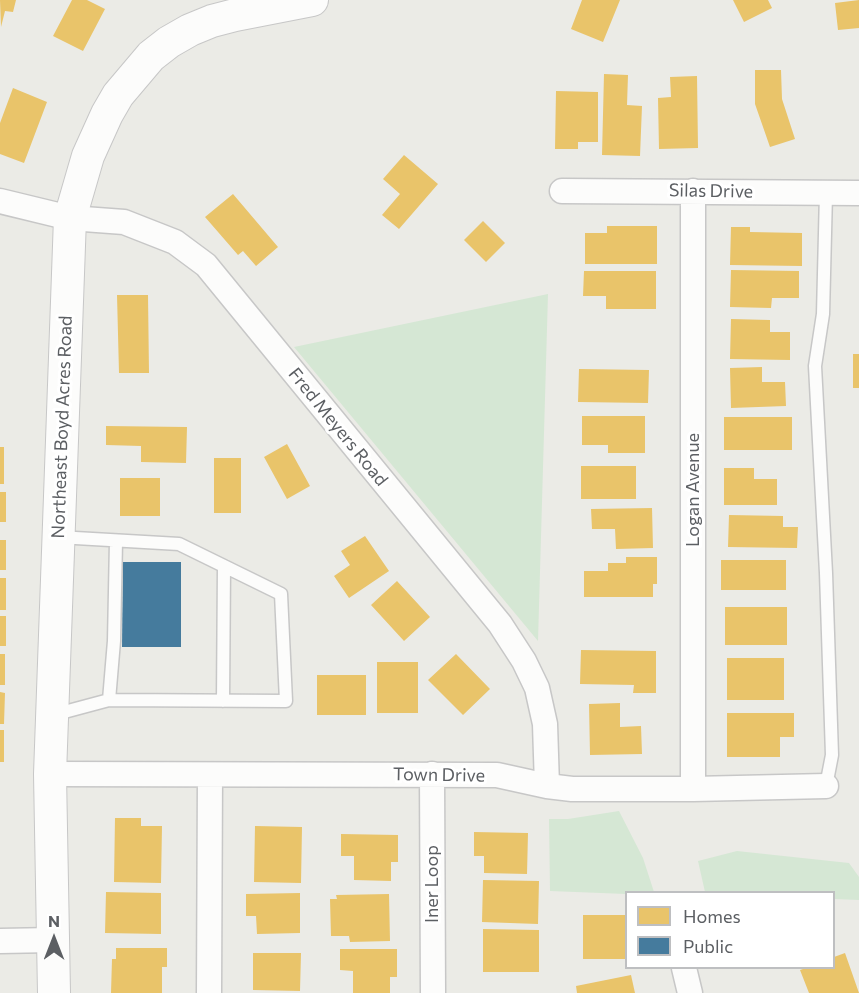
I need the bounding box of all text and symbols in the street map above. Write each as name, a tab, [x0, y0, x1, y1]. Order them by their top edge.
street label: Silas Drive	[669, 179, 753, 203]
street label: Northeast Boyd Acres Road	[47, 315, 77, 539]
street label: Fred Meyers Road	[284, 364, 392, 490]
street label: Logan Avenue	[682, 433, 704, 547]
street label: Town Drive	[393, 763, 485, 787]
street label: Iner Loop	[421, 845, 443, 923]
legend	[625, 891, 835, 969]
text: Homes	[683, 905, 741, 927]
north arrow	[24, 909, 84, 969]
text: N	[48, 911, 60, 930]
text: Public	[683, 935, 733, 957]

